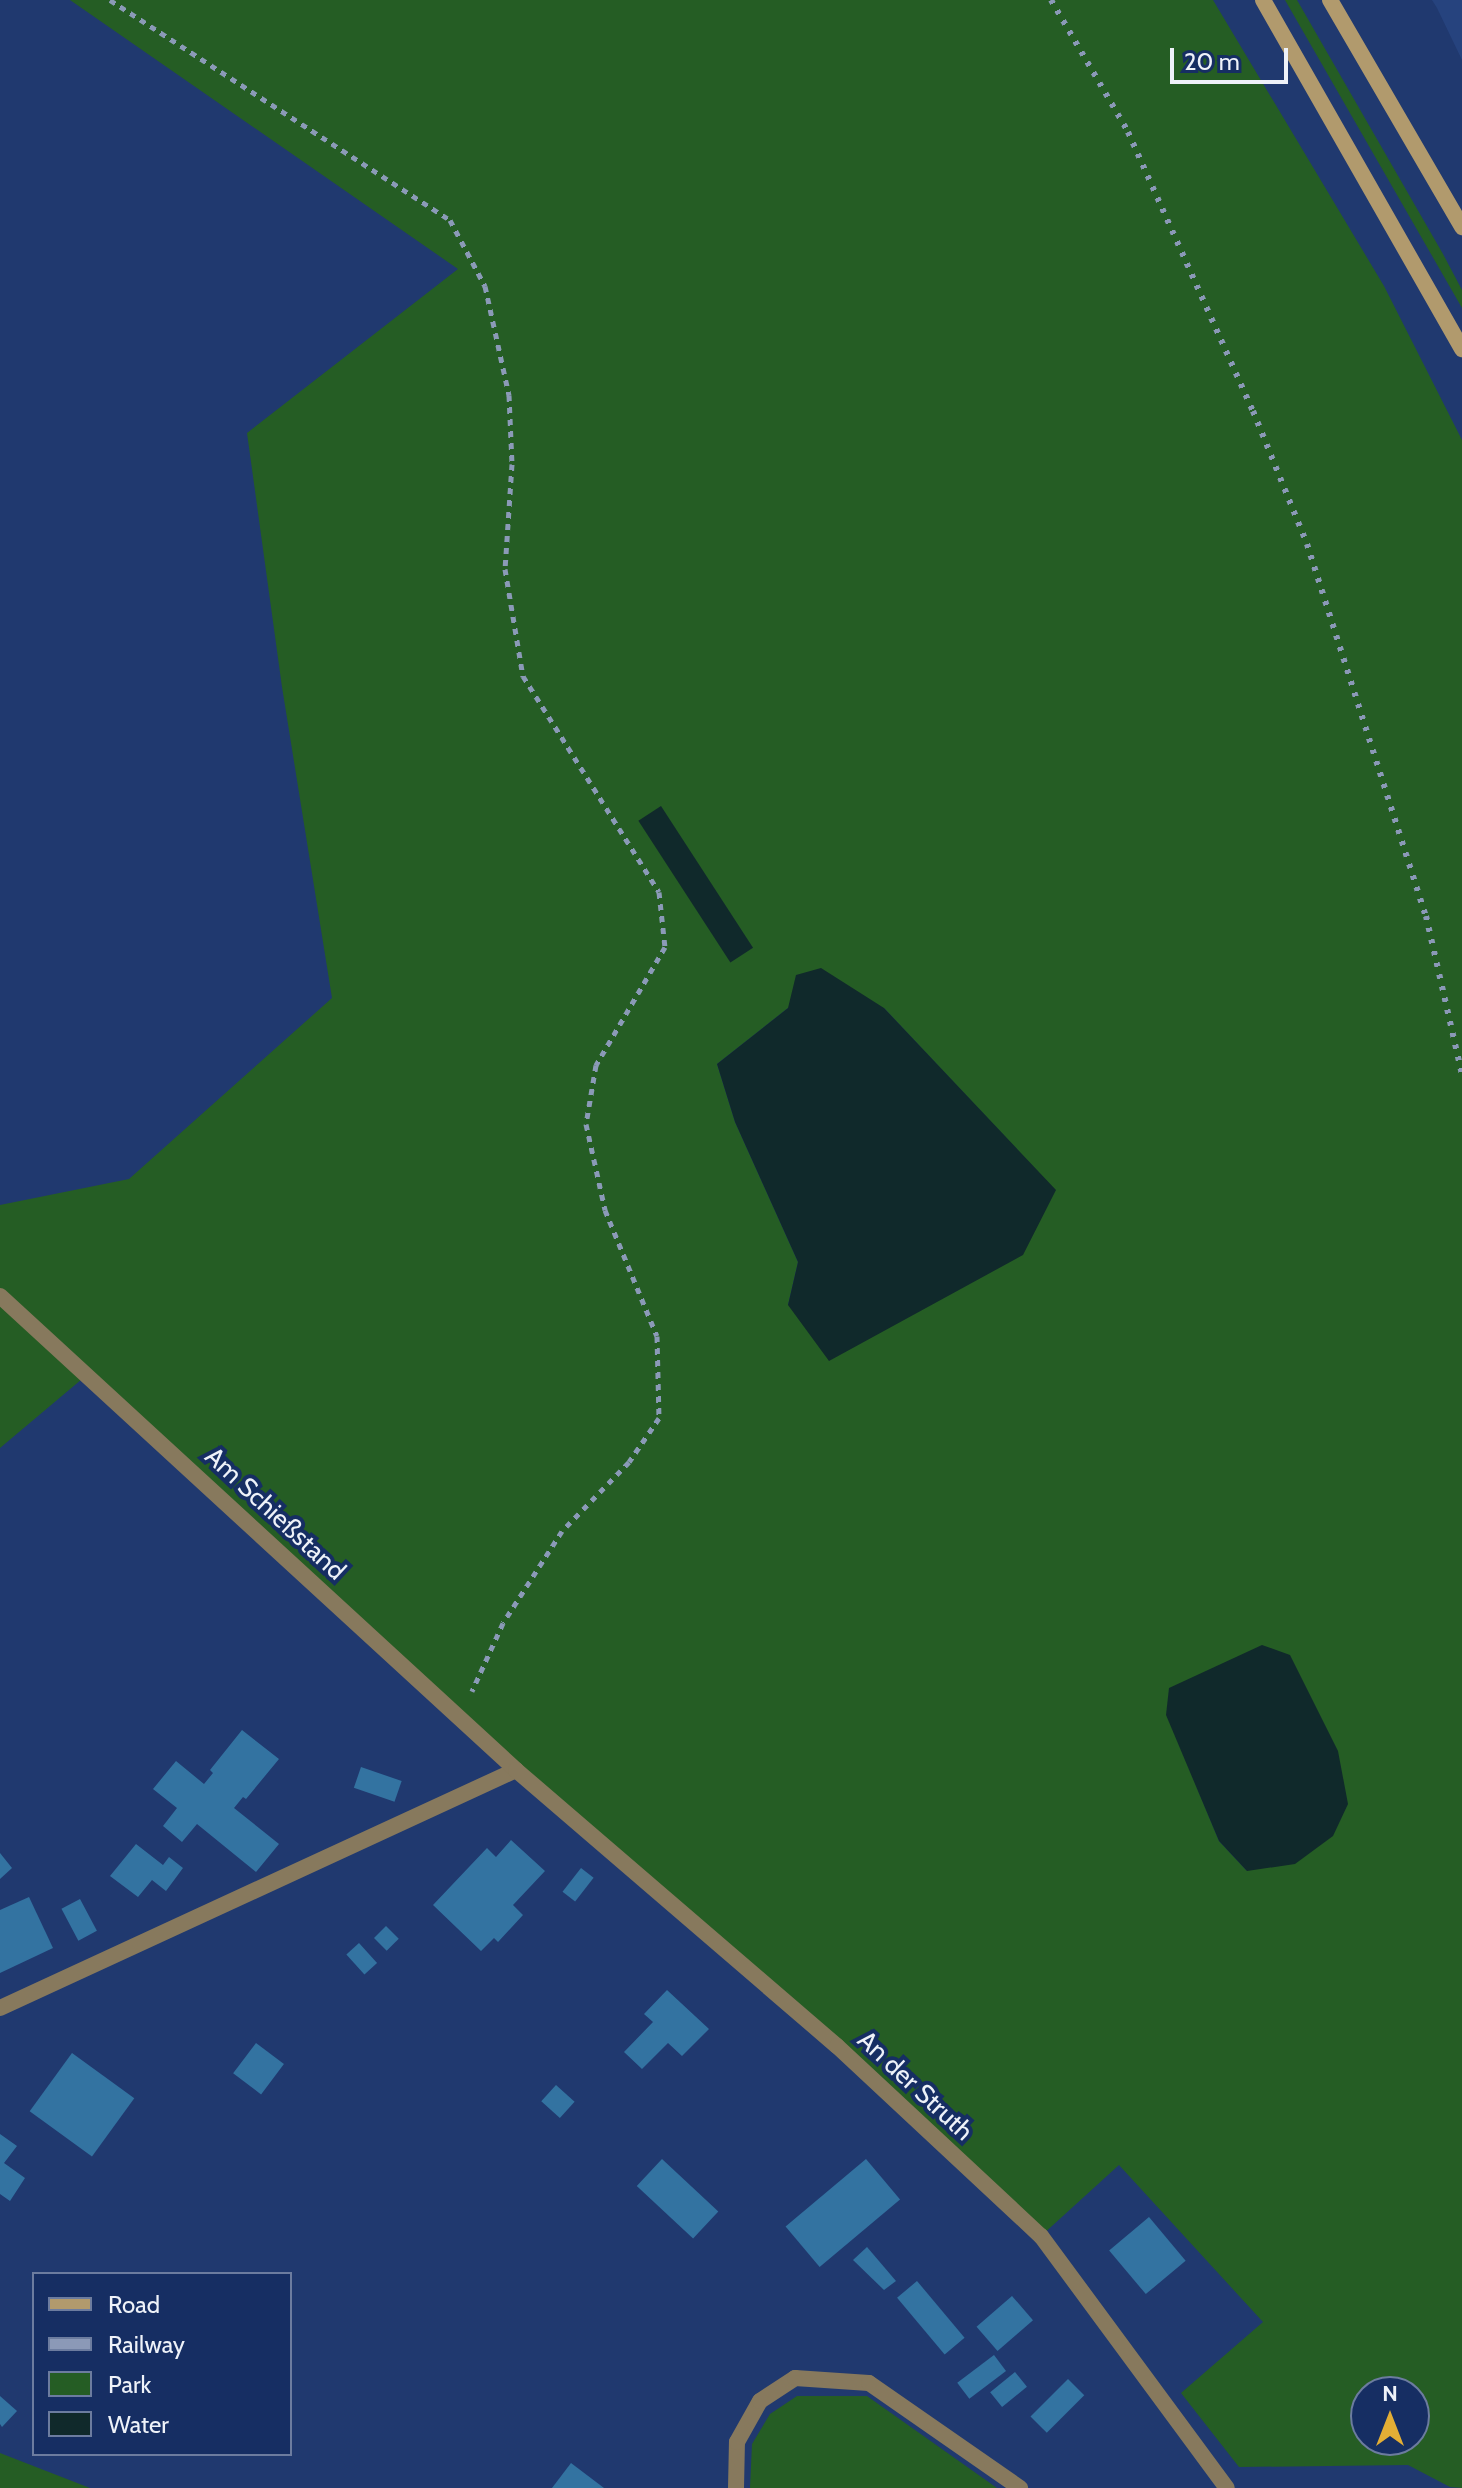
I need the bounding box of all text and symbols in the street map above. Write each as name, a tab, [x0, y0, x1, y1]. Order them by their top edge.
scale bar	[1174, 32, 1292, 82]
text: 20 m	[1184, 47, 1240, 76]
street label: Am Schießstand	[198, 1441, 352, 1587]
street label: An der Struth	[851, 2025, 979, 2147]
legend	[32, 2272, 292, 2456]
text: Road	[108, 2290, 160, 2319]
text: Railway	[108, 2330, 185, 2359]
text: Park	[108, 2370, 151, 2399]
north arrow	[1350, 2376, 1430, 2456]
text: N	[1382, 2380, 1398, 2407]
text: Water	[108, 2410, 169, 2439]

